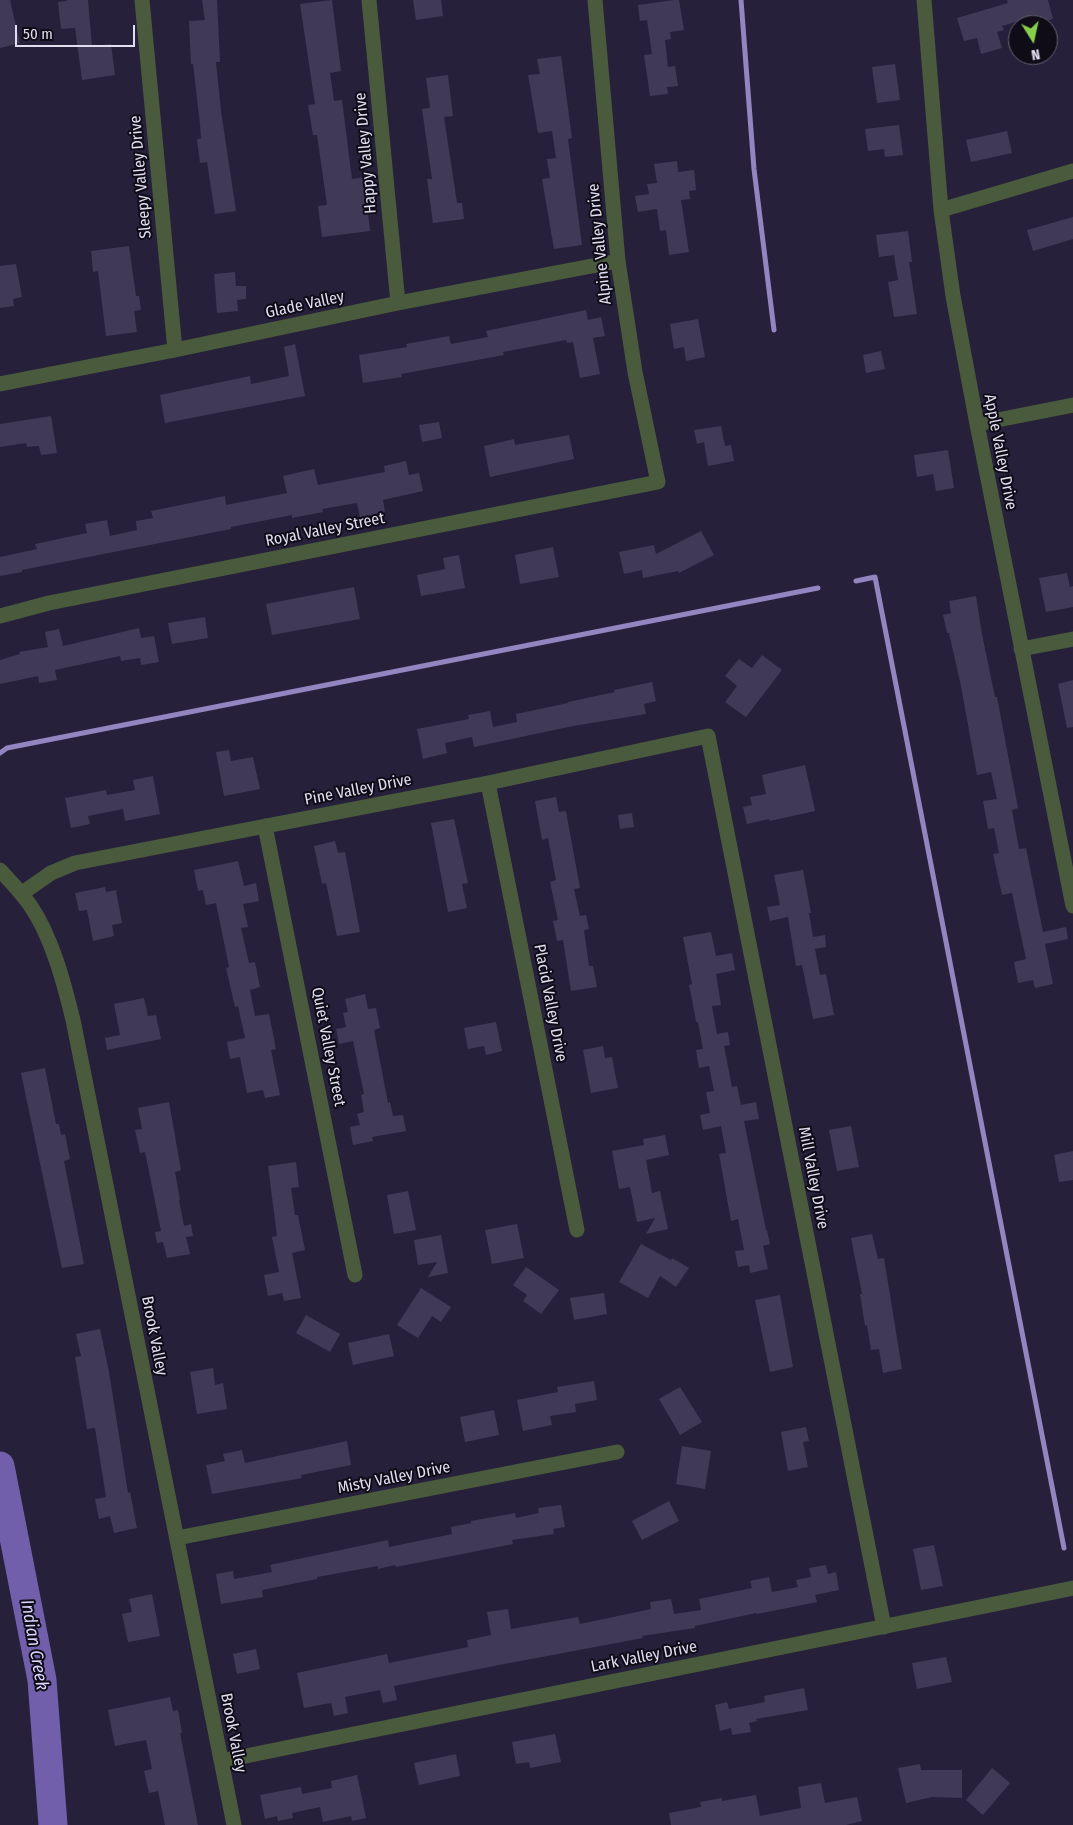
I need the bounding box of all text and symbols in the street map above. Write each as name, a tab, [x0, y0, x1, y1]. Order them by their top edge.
scale bar	[18, 15, 138, 47]
north arrow	[1008, 15, 1058, 65]
text: 50 m	[23, 25, 53, 43]
text: N	[1030, 45, 1041, 63]
street label: Happy Valley Drive	[351, 92, 381, 214]
street label: Sleepy Valley Drive	[126, 115, 156, 239]
street label: Alpine Valley Drive	[584, 183, 616, 305]
street label: Glade Valley	[264, 287, 346, 323]
street label: Apple Valley Drive	[979, 393, 1021, 511]
street label: Royal Valley Street	[264, 509, 386, 551]
street label: Pine Valley Drive	[303, 770, 413, 810]
street label: Placid Valley Drive	[529, 942, 571, 1064]
street label: Quiet Valley Street	[307, 986, 349, 1108]
street label: Mill Valley Drive	[794, 1125, 832, 1231]
street label: Brook Valley	[137, 1295, 171, 1377]
street label: Misty Valley Drive	[336, 1458, 452, 1498]
water label: Indian Creek	[15, 1598, 53, 1692]
street label: Lark Valley Drive	[589, 1637, 699, 1677]
street label: Brook Valley	[216, 1692, 250, 1774]

